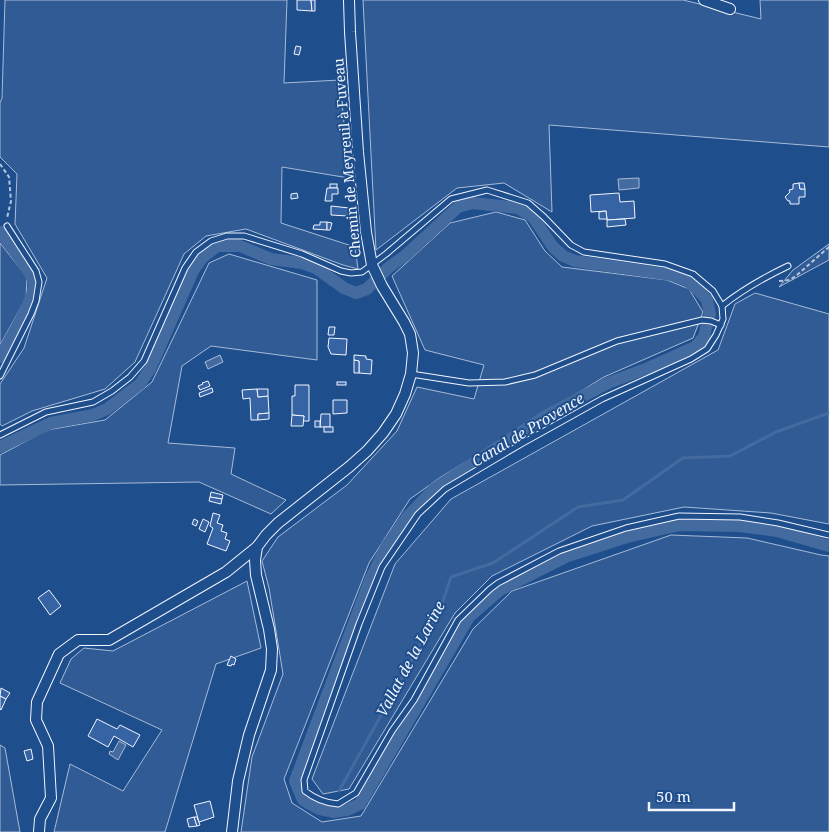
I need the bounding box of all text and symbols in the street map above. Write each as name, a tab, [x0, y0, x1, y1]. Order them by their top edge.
street label: Chemin de Meyreuil à Fuveau	[328, 57, 365, 259]
water label: Canal de Provence	[467, 387, 588, 471]
water label: Vallat de la Larine	[371, 597, 449, 720]
scale bar	[649, 780, 734, 812]
text: 50 m	[656, 786, 691, 806]

